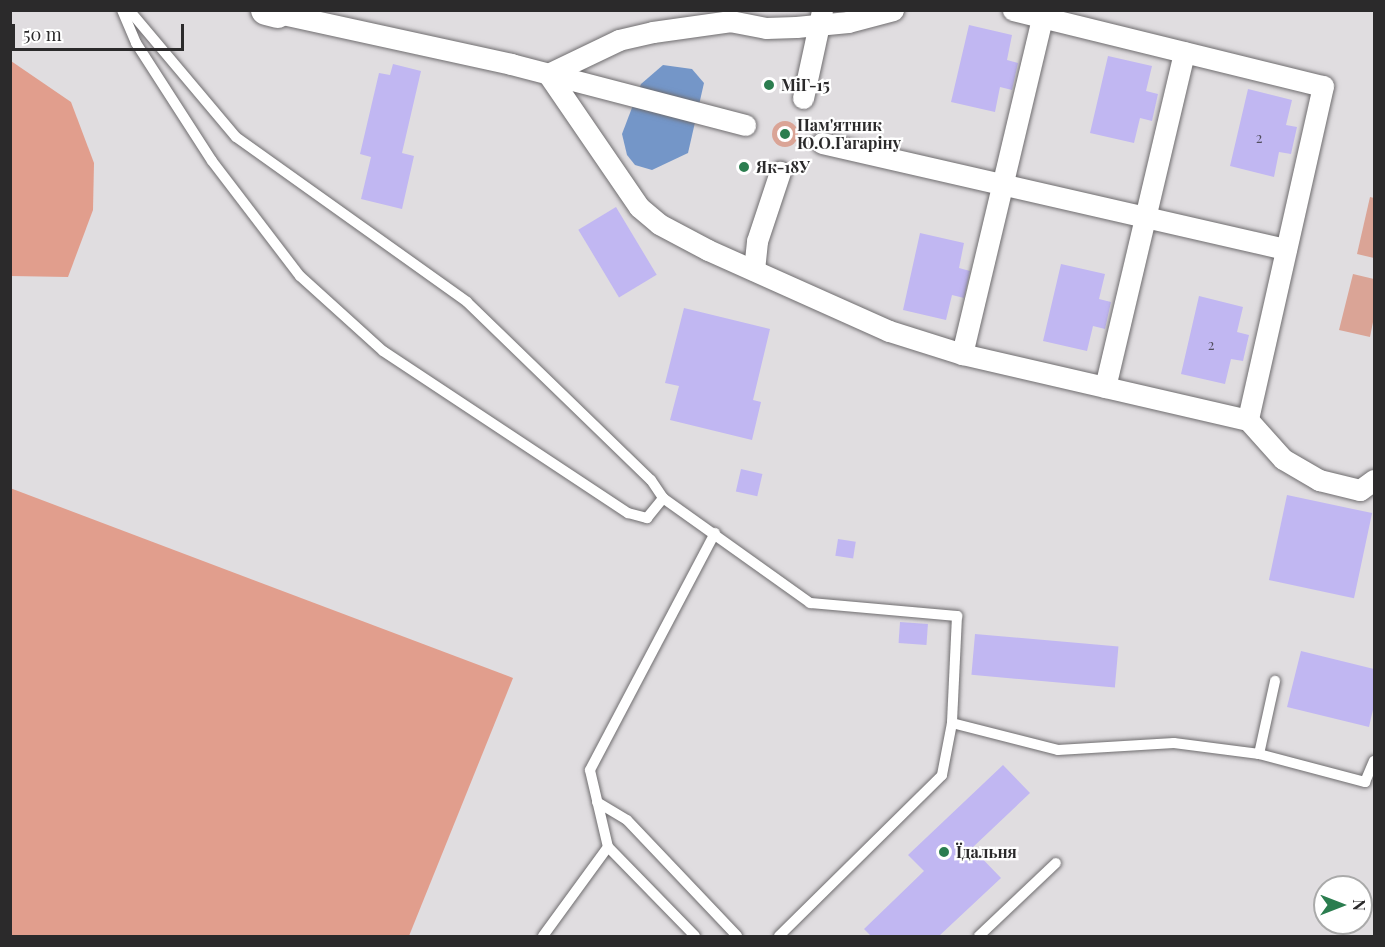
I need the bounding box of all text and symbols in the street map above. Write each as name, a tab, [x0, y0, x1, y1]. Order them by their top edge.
scale bar	[15, 12, 188, 50]
text: 50 m	[23, 22, 62, 46]
place label: МіГ-15	[781, 75, 830, 95]
marker: МіГ-15	[762, 78, 776, 92]
place label: Пам'ятник Ю.O.Гагаріну	[797, 115, 901, 153]
marker: Пам'ятник Ю.O.Гагаріну	[778, 127, 792, 141]
house number: 2	[1256, 130, 1262, 146]
place label: Як-18У	[756, 157, 810, 177]
marker: Як-18У	[737, 160, 751, 174]
house number: 2	[1208, 337, 1214, 353]
place label: Їдальня	[956, 842, 1017, 862]
marker: Їдальня	[937, 845, 951, 859]
north arrow	[1313, 875, 1373, 935]
text: N	[1349, 899, 1370, 911]

